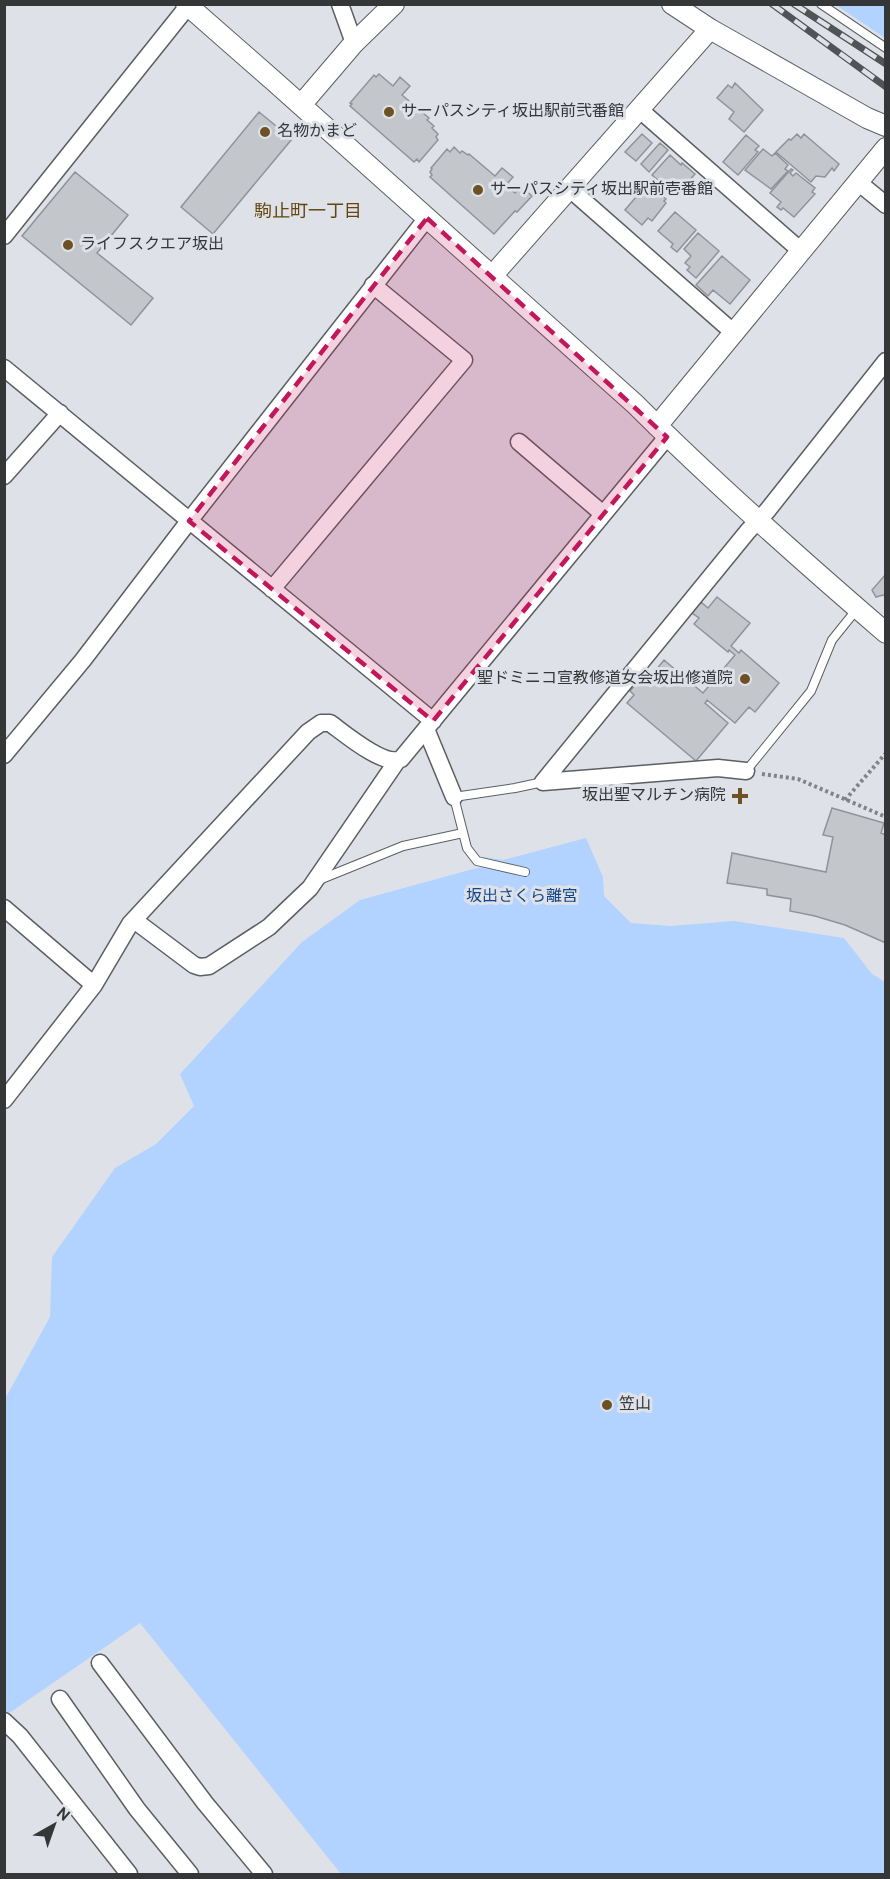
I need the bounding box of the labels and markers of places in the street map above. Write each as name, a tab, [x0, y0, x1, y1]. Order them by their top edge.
place label: サーパスシティ坂出駅前弐番館	[401, 102, 624, 122]
marker: サーパスシティ坂出駅前弐番館	[382, 105, 396, 119]
place label: 名物かまど	[277, 122, 357, 142]
marker: 名物かまど	[258, 125, 272, 139]
place label: サーパスシティ坂出駅前壱番館	[490, 180, 713, 200]
marker: サーパスシティ坂出駅前壱番館	[471, 183, 485, 197]
place label: ライフスクエア坂出	[80, 235, 224, 255]
marker: ライフスクエア坂出	[61, 238, 75, 252]
place label: 聖ドミニコ宣教修道女会坂出修道院	[477, 669, 733, 689]
marker: 聖ドミニコ宣教修道女会坂出修道院	[738, 672, 752, 686]
place label: 坂出聖マルチン病院	[582, 786, 726, 806]
marker: 坂出聖マルチン病院	[731, 787, 749, 805]
place label: 笠山	[619, 1395, 651, 1415]
marker: 笠山	[600, 1398, 614, 1412]

